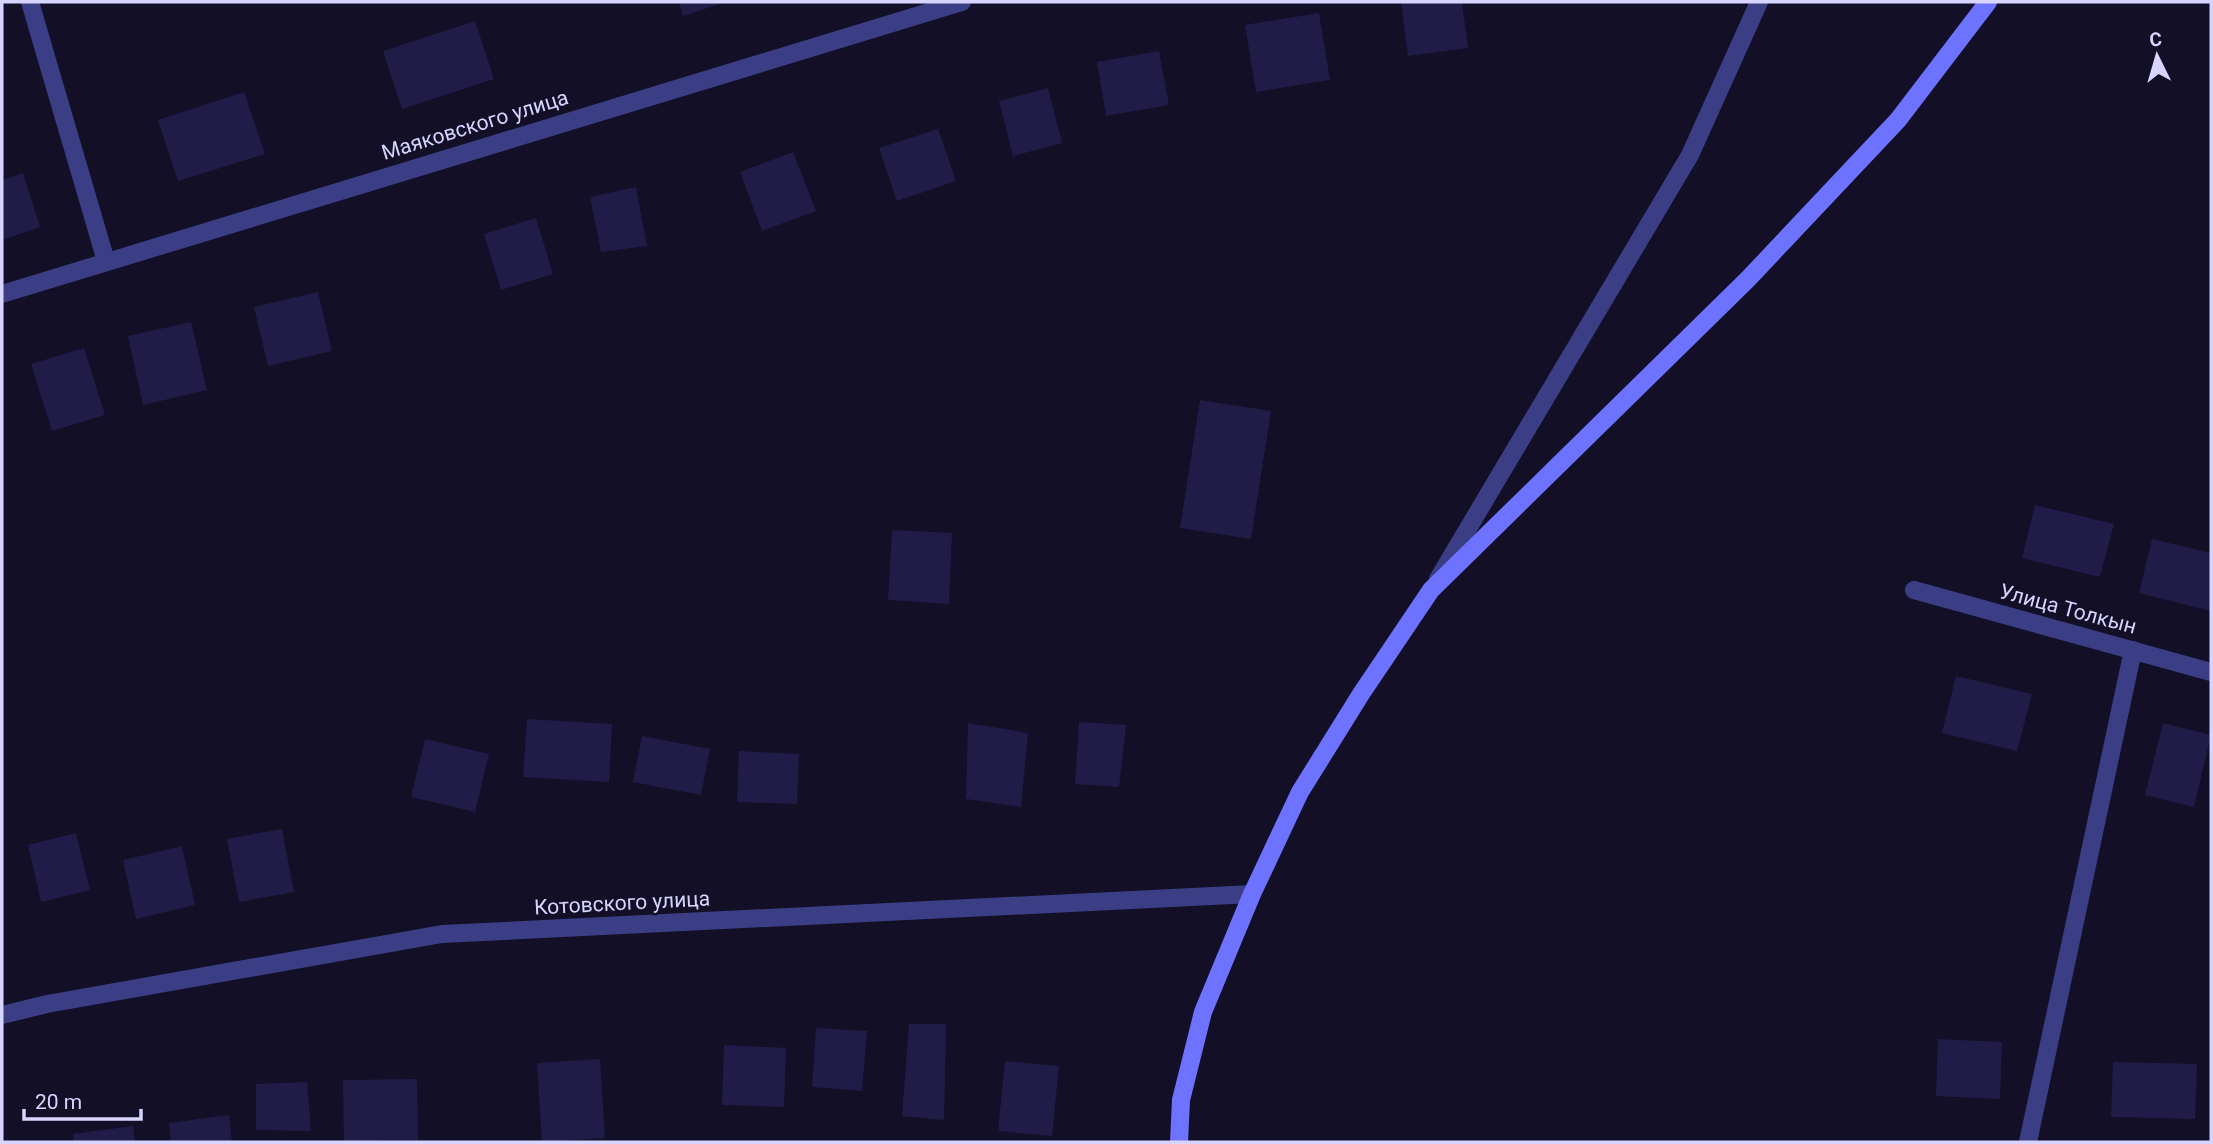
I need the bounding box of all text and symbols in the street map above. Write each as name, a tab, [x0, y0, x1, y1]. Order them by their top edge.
north arrow	[2122, 21, 2192, 91]
text: С	[2148, 28, 2163, 52]
street label: Маяковского улица	[379, 85, 571, 165]
street label: Улица Толкын	[1997, 579, 2139, 639]
street label: Котовского улица	[533, 886, 711, 920]
scale bar	[24, 1078, 142, 1122]
text: 20 m	[35, 1090, 82, 1114]

